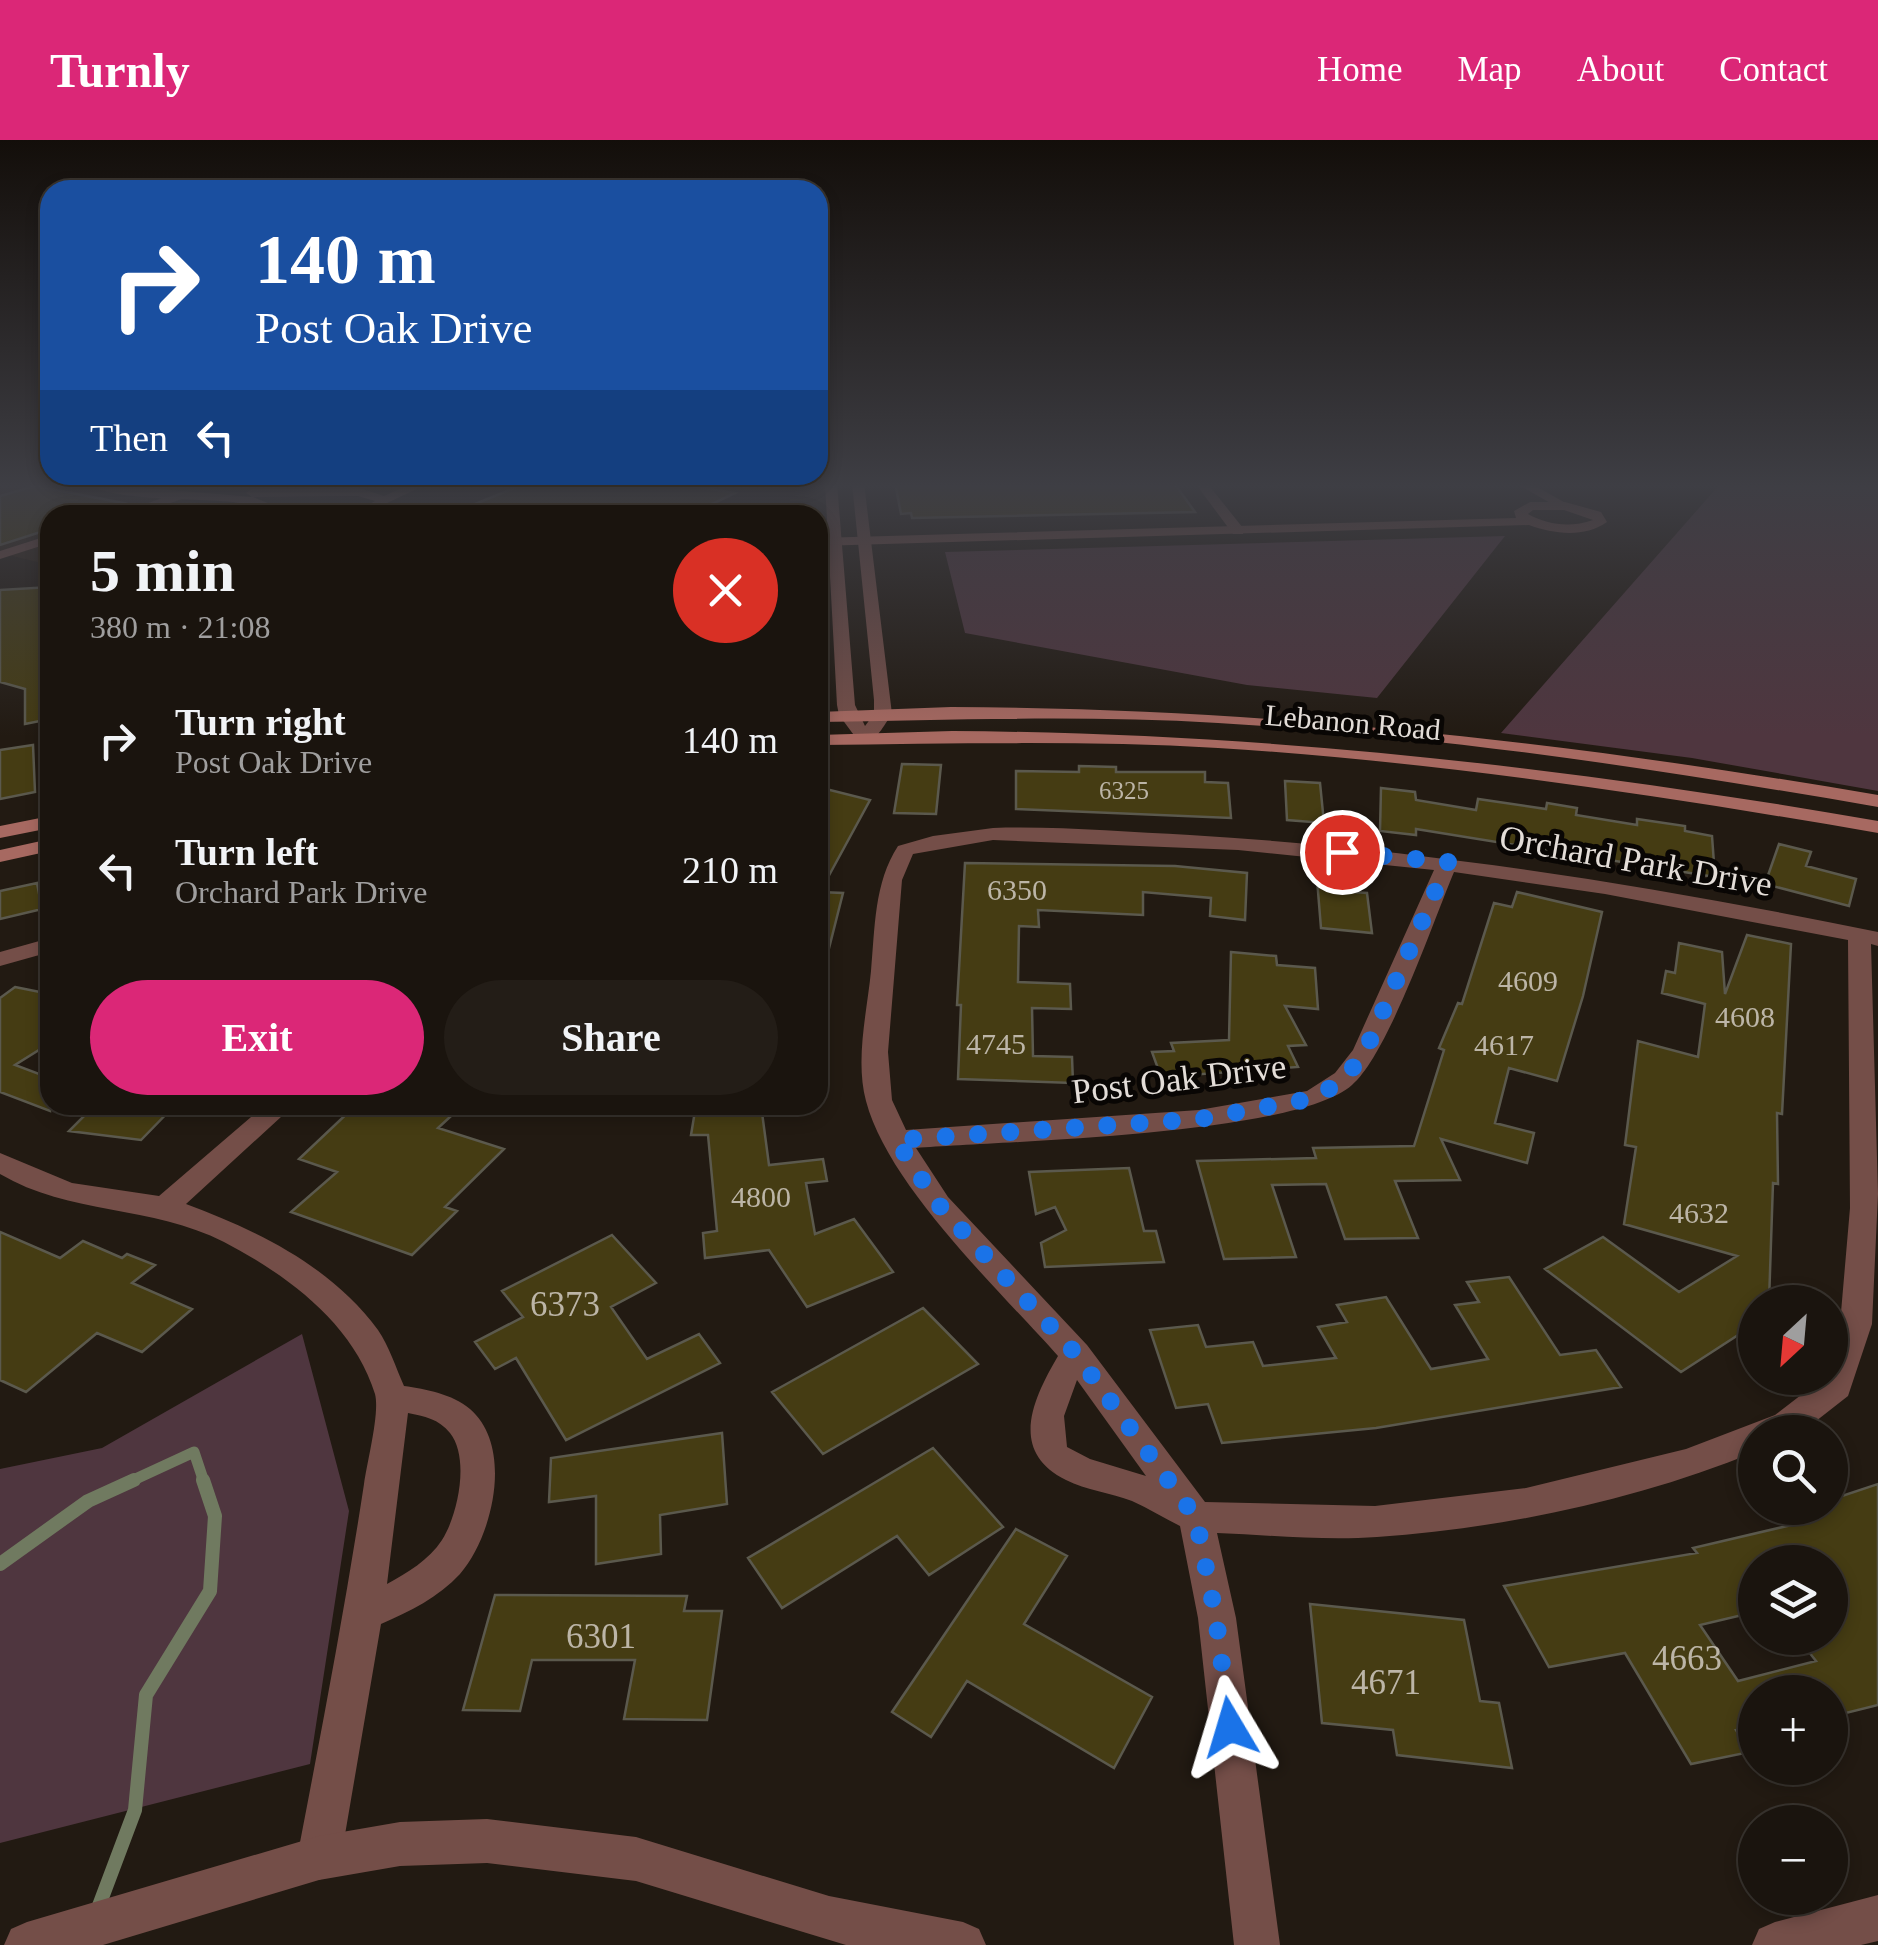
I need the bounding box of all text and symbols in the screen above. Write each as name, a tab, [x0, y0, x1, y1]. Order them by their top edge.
text: Turnly	[50, 44, 190, 97]
text: Home	[1317, 50, 1402, 89]
text: Map	[1457, 50, 1522, 89]
text: About	[1577, 50, 1664, 89]
text: Contact	[1719, 50, 1828, 89]
icon: right	[90, 220, 220, 350]
text: 140 m	[255, 221, 436, 298]
text: Post Oak Drive	[255, 303, 532, 353]
icon: left	[188, 410, 243, 465]
text: Then	[90, 417, 168, 459]
text: 5 min	[90, 538, 235, 604]
button: close	[673, 538, 778, 643]
text: 380 m · 21:08	[90, 609, 270, 645]
street label: Lebanon Road	[1264, 698, 1442, 746]
text: Turn right	[175, 701, 346, 743]
icon: right	[90, 713, 145, 768]
text: 140 m	[682, 719, 778, 761]
text: Post Oak Drive	[175, 744, 372, 780]
house number: 6325	[1099, 777, 1149, 804]
pin	[1300, 810, 1385, 895]
street label: Orchard Park Drive	[1497, 818, 1775, 904]
icon: arrive	[1315, 825, 1370, 880]
text: Turn left	[175, 831, 318, 873]
icon: left	[90, 843, 145, 898]
text: 210 m	[682, 849, 778, 891]
house number: 6350	[987, 873, 1047, 906]
text: Orchard Park Drive	[175, 874, 427, 910]
house number: 4609	[1498, 964, 1558, 997]
button: Exit	[90, 980, 424, 1095]
button: Share	[444, 980, 778, 1095]
house number: 4608	[1715, 1000, 1775, 1033]
house number: 4745	[966, 1027, 1026, 1060]
house number: 4617	[1474, 1028, 1534, 1061]
street label: Post Oak Drive	[1070, 1046, 1288, 1112]
house number: 4800	[731, 1180, 791, 1213]
house number: 4632	[1669, 1196, 1729, 1229]
house number: 6373	[530, 1285, 600, 1324]
north arrow	[1738, 1285, 1848, 1395]
map controls	[1738, 1285, 1848, 1915]
button: search	[1738, 1415, 1848, 1525]
button: layers	[1738, 1545, 1848, 1655]
house number: 6301	[566, 1617, 636, 1656]
house number: 4663	[1652, 1639, 1722, 1678]
house number: 4671	[1351, 1663, 1421, 1702]
position arrow	[1178, 1675, 1282, 1779]
button: +	[1738, 1675, 1848, 1785]
button: −	[1738, 1805, 1848, 1915]

